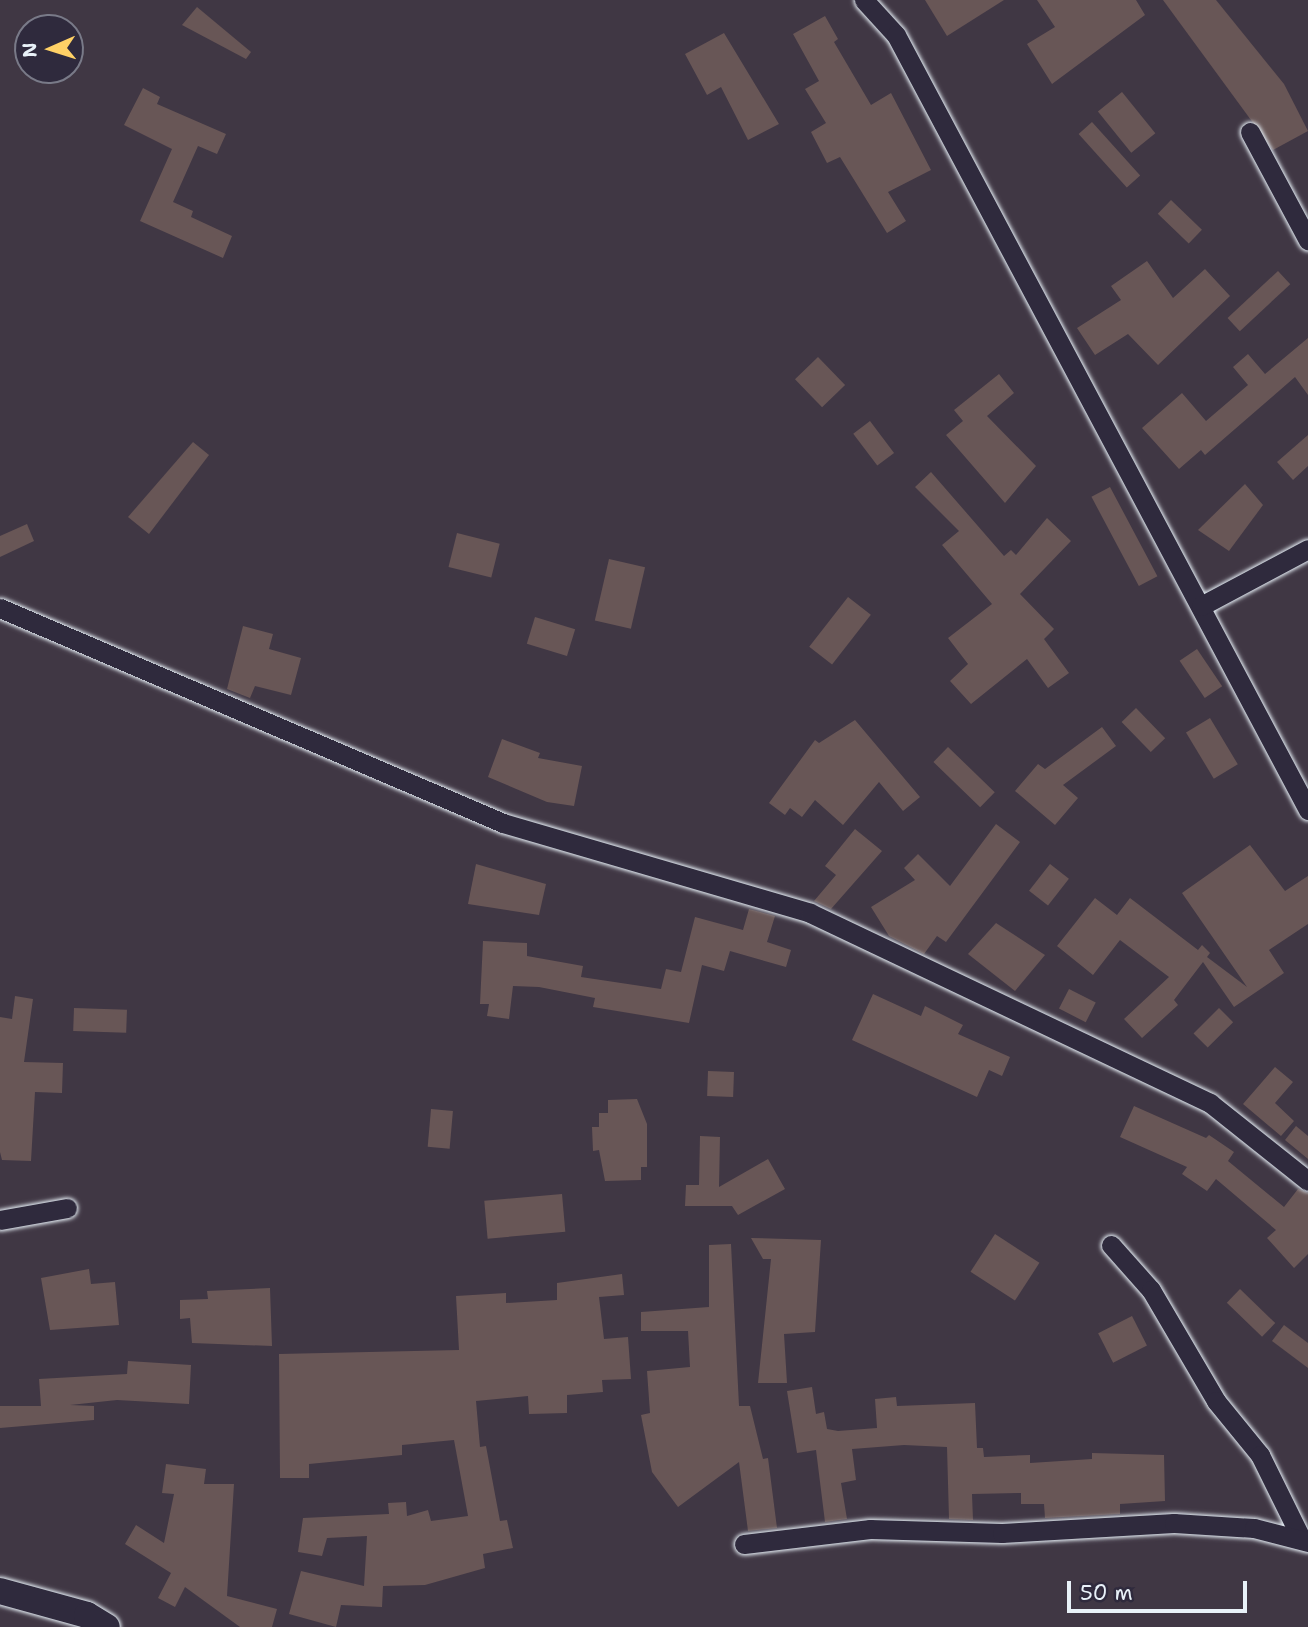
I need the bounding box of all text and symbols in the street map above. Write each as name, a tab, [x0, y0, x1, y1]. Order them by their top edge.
north arrow	[14, 14, 84, 84]
text: N	[17, 42, 42, 58]
scale bar	[1070, 1568, 1250, 1612]
text: 50 m	[1080, 1579, 1133, 1607]

